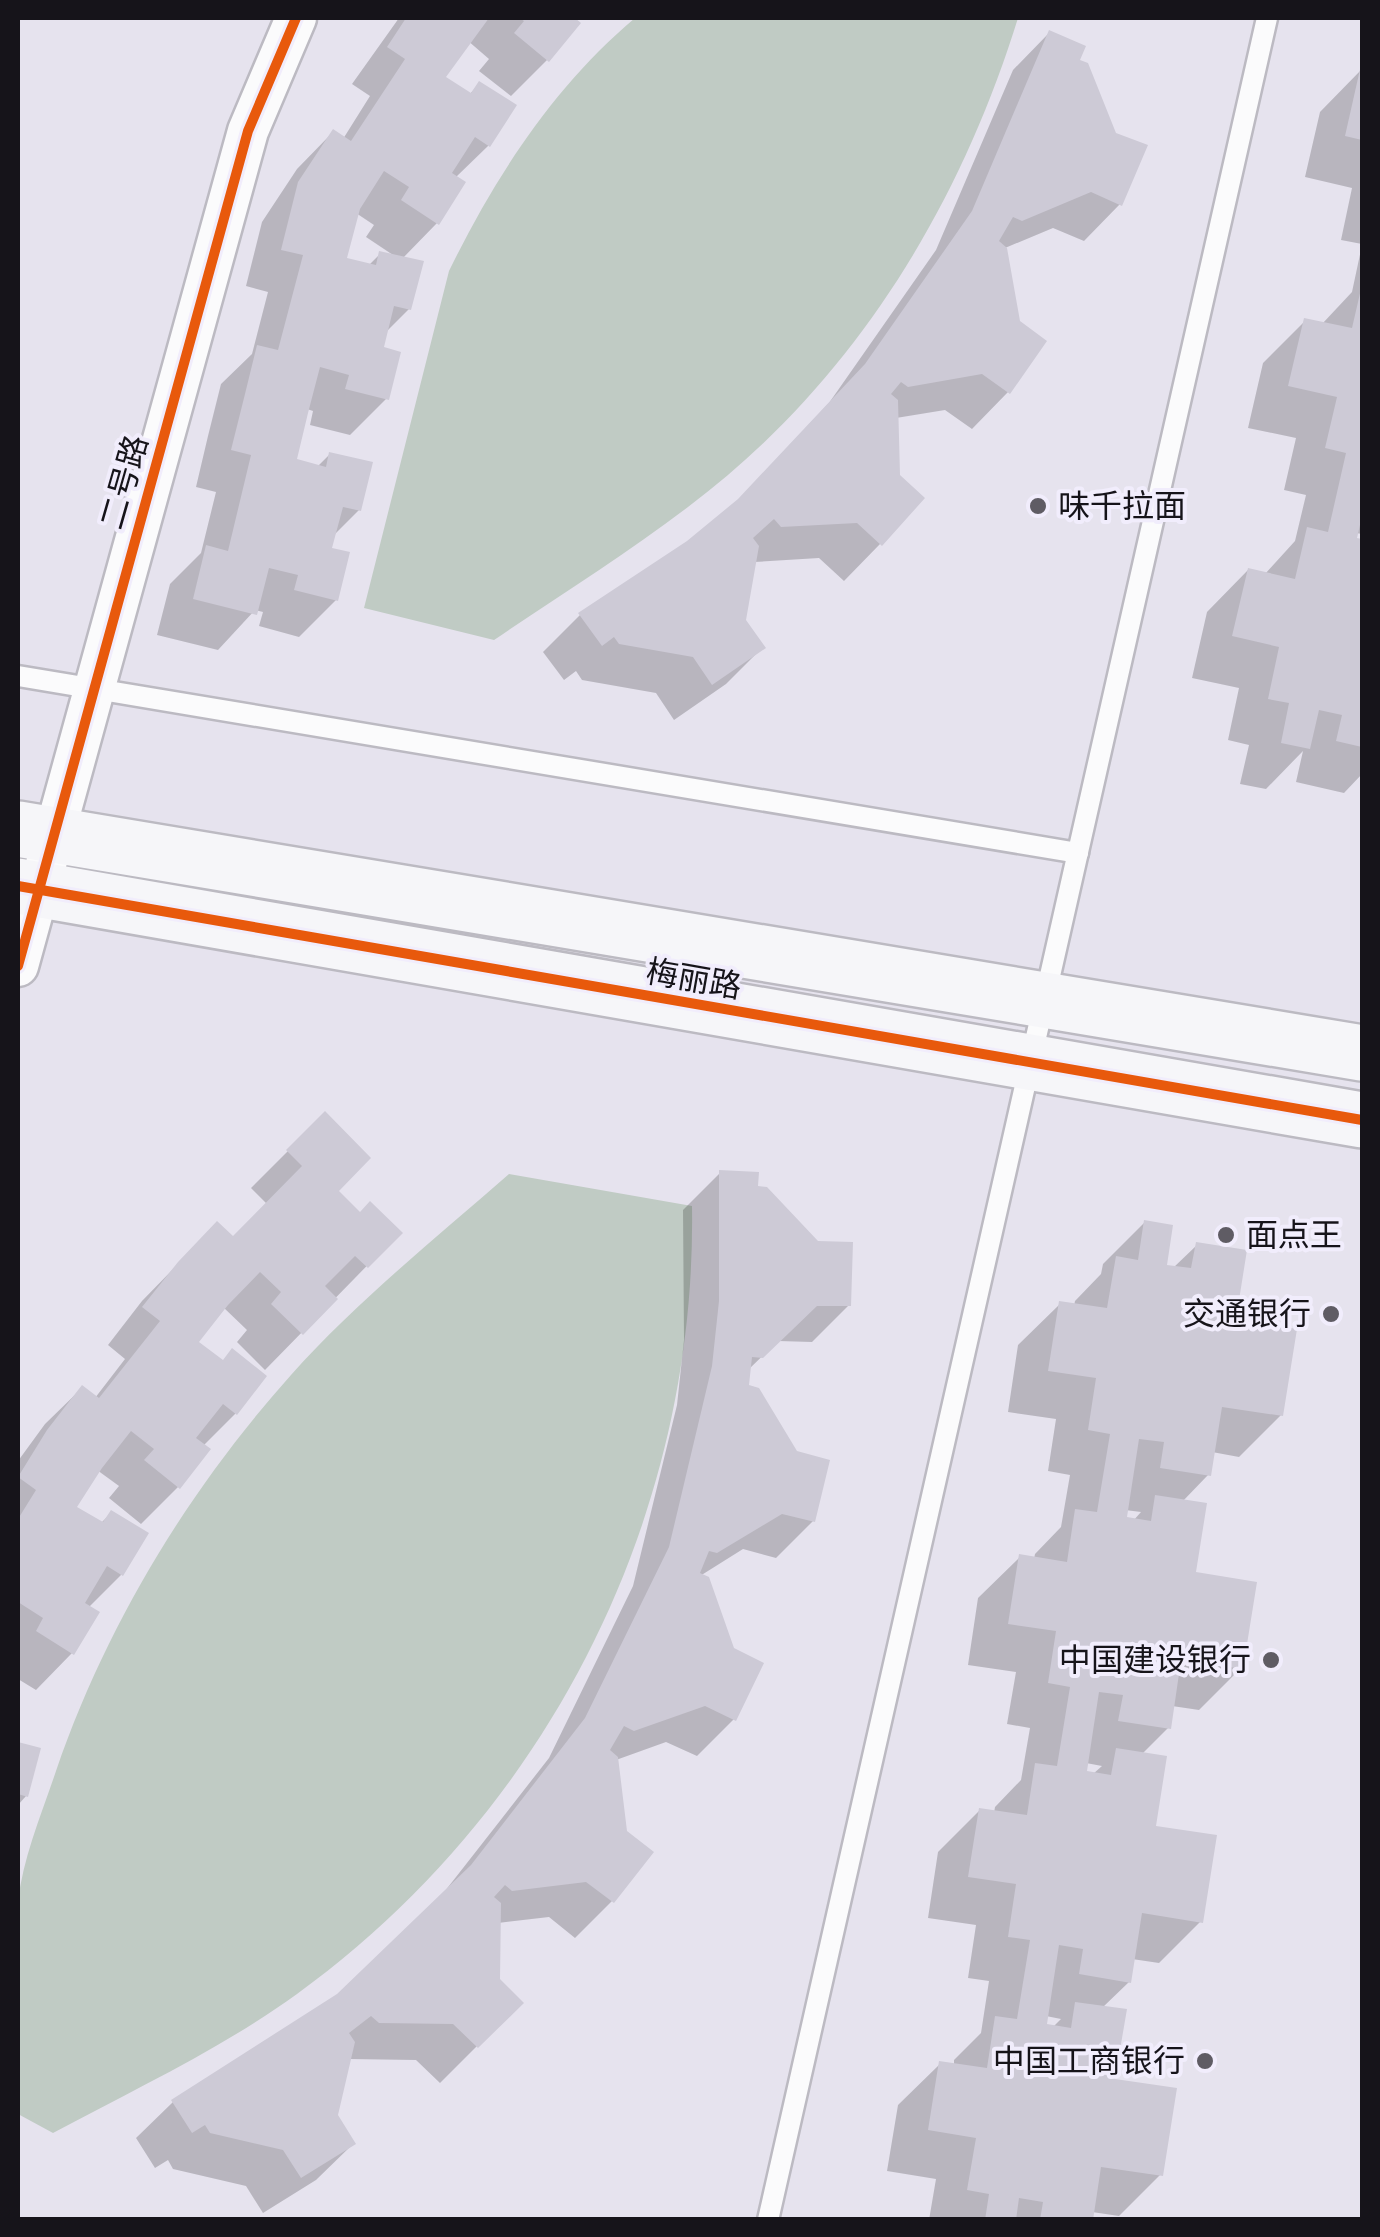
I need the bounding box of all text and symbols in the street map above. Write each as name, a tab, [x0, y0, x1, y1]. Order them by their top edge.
street label: 二号路	[90, 430, 156, 534]
place label: 味千拉面	[1058, 484, 1186, 526]
marker: 味千拉面	[1027, 495, 1049, 517]
street label: 梅丽路	[643, 949, 745, 1007]
place label: 面点王	[1246, 1213, 1342, 1255]
marker: 面点王	[1215, 1224, 1237, 1246]
place label: 交通银行	[1183, 1292, 1311, 1334]
marker: 交通银行	[1320, 1303, 1342, 1325]
place label: 中国建设银行	[1059, 1638, 1251, 1680]
marker: 中国建设银行	[1260, 1649, 1282, 1671]
place label: 中国工商银行	[993, 2039, 1185, 2081]
marker: 中国工商银行	[1194, 2050, 1216, 2072]

